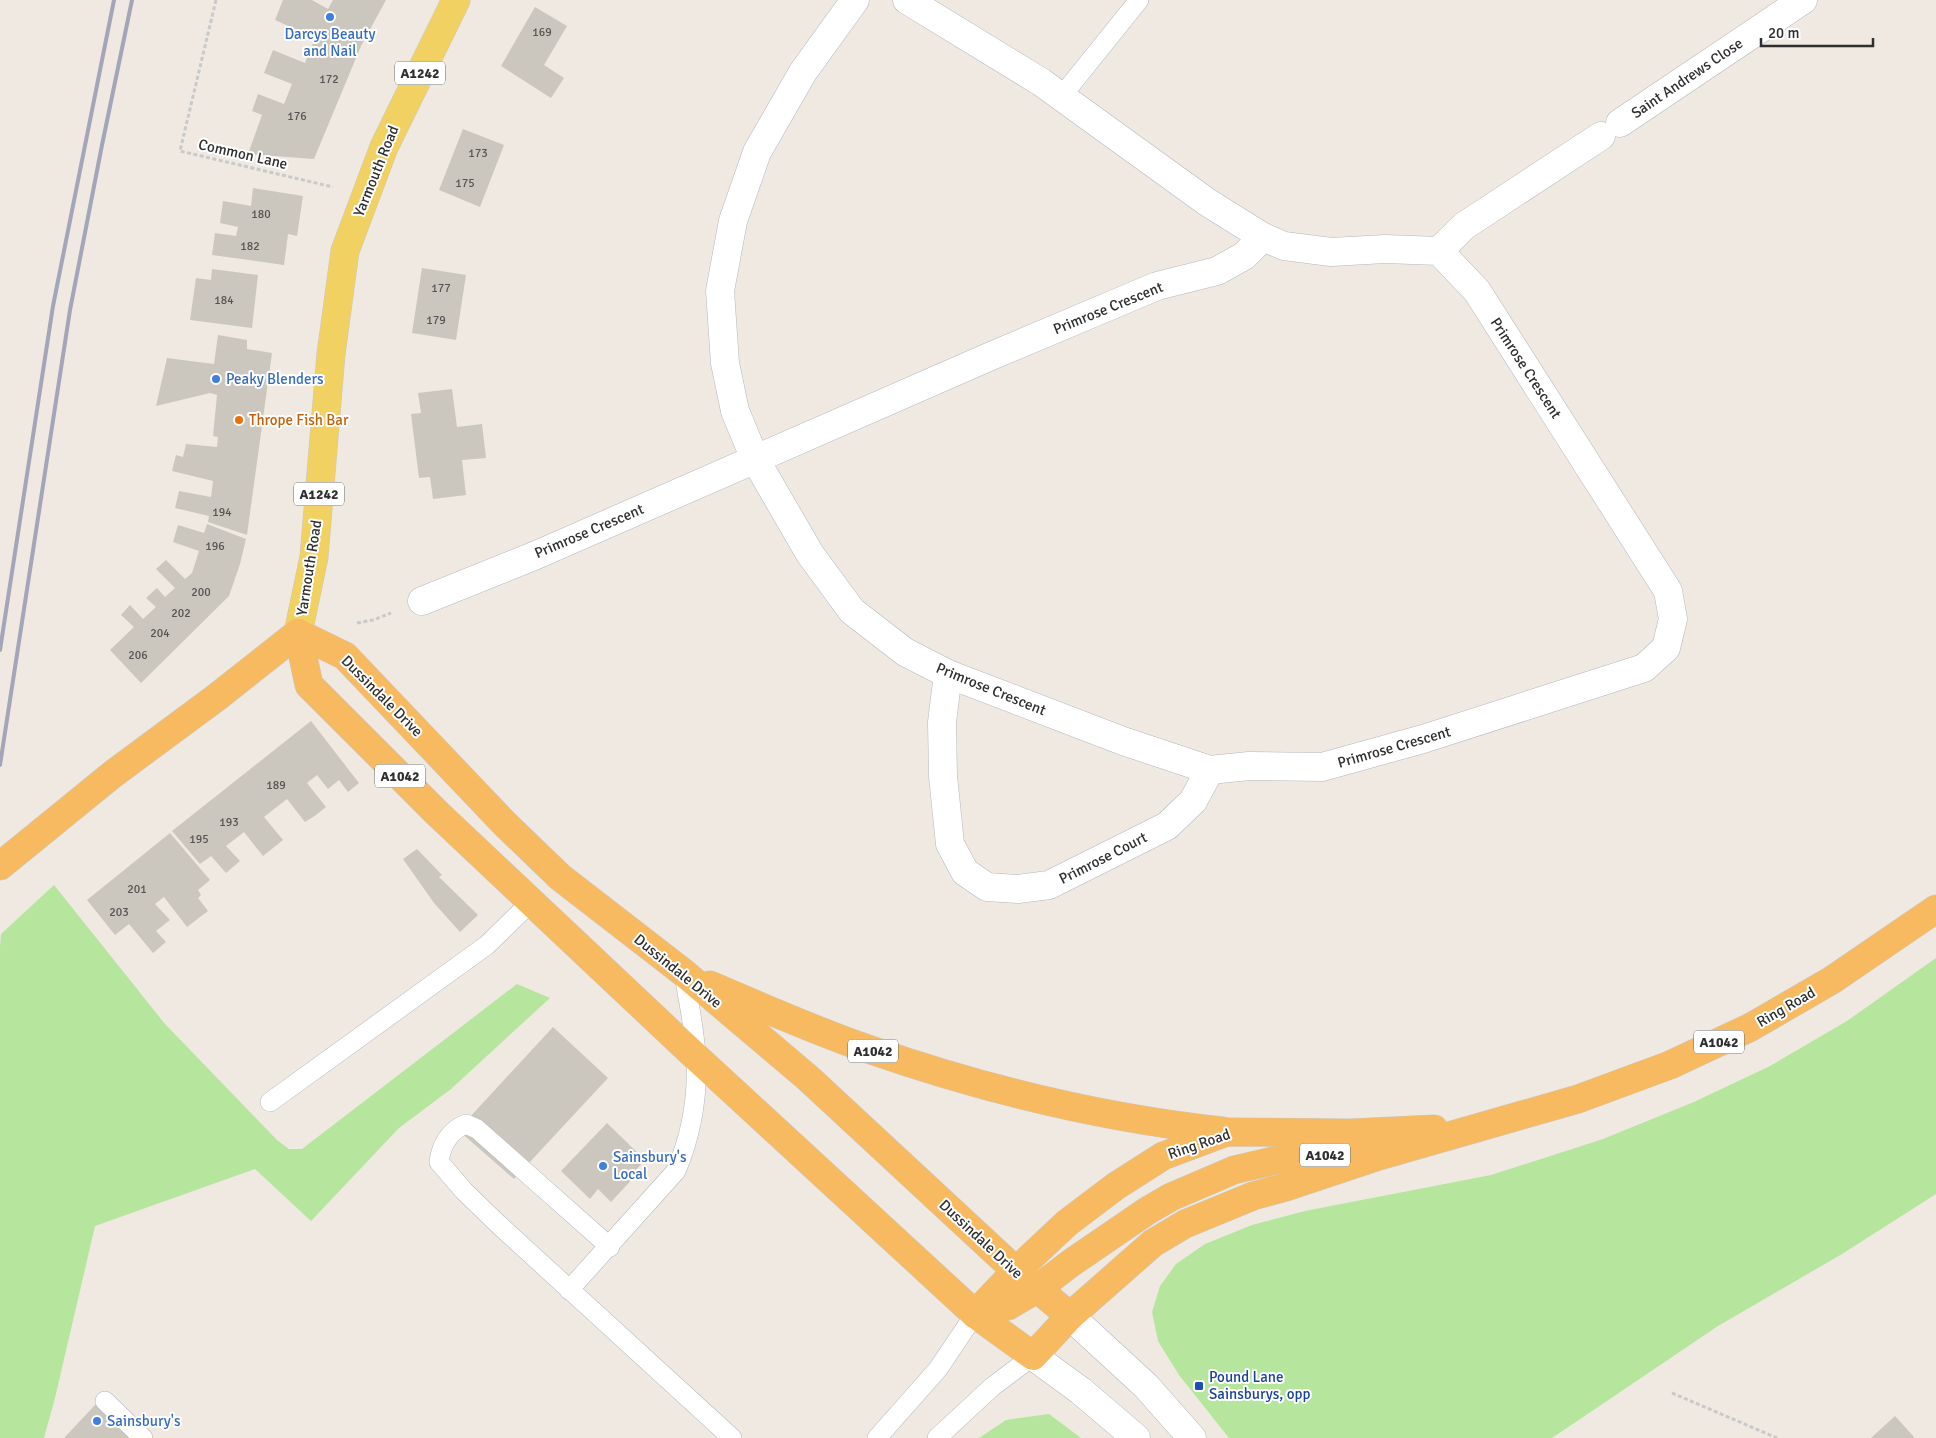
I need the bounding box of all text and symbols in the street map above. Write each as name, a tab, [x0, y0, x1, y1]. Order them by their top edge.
marker: Darcys Beauty and Nail	[324, 11, 336, 23]
scale bar	[1761, 15, 1874, 47]
text: 20 m	[1768, 24, 1799, 42]
place label: Darcys Beauty and Nail	[284, 25, 376, 60]
house number: 169	[532, 25, 552, 40]
street label: Saint Andrews Close	[1628, 34, 1746, 122]
road number: A1242	[395, 62, 445, 84]
house number: 172	[319, 72, 339, 87]
house number: 176	[287, 109, 307, 124]
street label: Yarmouth Road	[350, 123, 402, 219]
street label: Common Lane	[197, 135, 289, 173]
house number: 173	[468, 146, 488, 161]
house number: 175	[455, 176, 475, 191]
house number: 180	[251, 207, 271, 222]
house number: 182	[240, 239, 260, 254]
street label: Primrose Crescent	[1050, 278, 1166, 338]
house number: 177	[431, 281, 451, 296]
house number: 184	[214, 293, 234, 308]
house number: 179	[426, 313, 446, 328]
street label: Primrose Crescent	[1487, 314, 1565, 422]
place label: Peaky Blenders	[226, 370, 324, 388]
marker: Peaky Blenders	[210, 373, 222, 385]
place label: Thrope Fish Bar	[249, 411, 349, 429]
marker: Thrope Fish Bar	[233, 414, 245, 426]
road number: A1242	[294, 482, 344, 506]
street label: Primrose Crescent	[532, 500, 646, 562]
house number: 194	[212, 505, 232, 520]
street label: Yarmouth Road	[293, 519, 325, 617]
house number: 196	[205, 539, 225, 554]
house number: 200	[191, 585, 211, 600]
house number: 202	[171, 606, 191, 621]
house number: 204	[150, 626, 170, 641]
house number: 206	[128, 648, 148, 663]
street label: Dussindale Drive	[338, 652, 426, 740]
street label: Primrose Crescent	[933, 659, 1049, 719]
street label: Primrose Crescent	[1335, 722, 1453, 772]
road number: A1042	[375, 764, 425, 788]
house number: 189	[266, 778, 286, 793]
house number: 193	[219, 815, 239, 830]
street label: Primrose Court	[1056, 828, 1150, 888]
house number: 195	[189, 832, 209, 847]
house number: 201	[127, 882, 147, 897]
house number: 203	[109, 905, 129, 920]
street label: Dussindale Drive	[631, 930, 725, 1012]
street label: Ring Road	[1754, 983, 1818, 1031]
road number: A1042	[1694, 1030, 1744, 1054]
road number: A1042	[848, 1040, 898, 1062]
street label: Ring Road	[1166, 1125, 1233, 1163]
road number: A1042	[1300, 1144, 1350, 1166]
place label: Sainsbury's Local	[613, 1148, 687, 1183]
marker: Sainsbury's Local	[597, 1160, 609, 1172]
street label: Dussindale Drive	[936, 1196, 1026, 1282]
place label: Pound Lane Sainsburys, opp	[1209, 1368, 1310, 1403]
marker: Pound Lane Sainsburys, opp	[1193, 1380, 1205, 1392]
place label: Sainsbury's	[107, 1412, 181, 1430]
marker: Sainsbury's	[91, 1415, 103, 1427]

